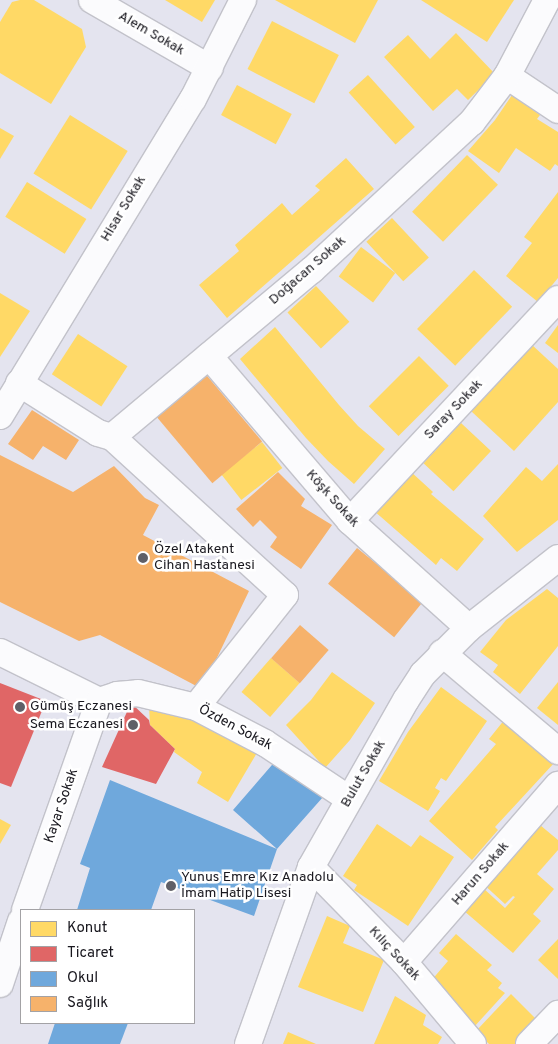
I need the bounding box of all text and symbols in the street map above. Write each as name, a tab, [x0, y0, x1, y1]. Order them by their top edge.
street label: Alem Sokak	[115, 8, 187, 60]
street label: Hisar Sokak	[98, 173, 150, 245]
street label: Doğacan Sokak	[266, 233, 350, 309]
street label: Saray Sokak	[421, 376, 487, 444]
street label: Köşk Sokak	[302, 467, 362, 531]
place label: Özel Atakent Cihan Hastanesi	[154, 542, 255, 574]
marker: Özel Atakent Cihan Hastanesi	[136, 551, 150, 565]
place label: Gümüş Eczanesi	[30, 699, 132, 715]
marker: Gümüş Eczanesi	[14, 701, 26, 713]
street label: Özden Sokak	[195, 701, 275, 755]
place label: Sema Eczanesi	[30, 717, 123, 733]
marker: Sema Eczanesi	[127, 719, 139, 731]
street label: Bulut Sokak	[338, 737, 390, 811]
street label: Kayar Sokak	[41, 767, 83, 845]
street label: Harun Sokak	[449, 839, 513, 909]
place label: Yunus Emre Kız Anadolu İmam Hatip Lisesi	[181, 870, 334, 902]
marker: Yunus Emre Kız Anadolu İmam Hatip Lisesi	[165, 880, 177, 892]
legend	[20, 909, 195, 1024]
text: Konut	[67, 919, 107, 938]
street label: Kılıç Sokak	[365, 923, 423, 985]
text: Ticaret	[67, 944, 114, 963]
text: Okul	[67, 969, 98, 988]
text: Sağlık	[67, 994, 108, 1013]

